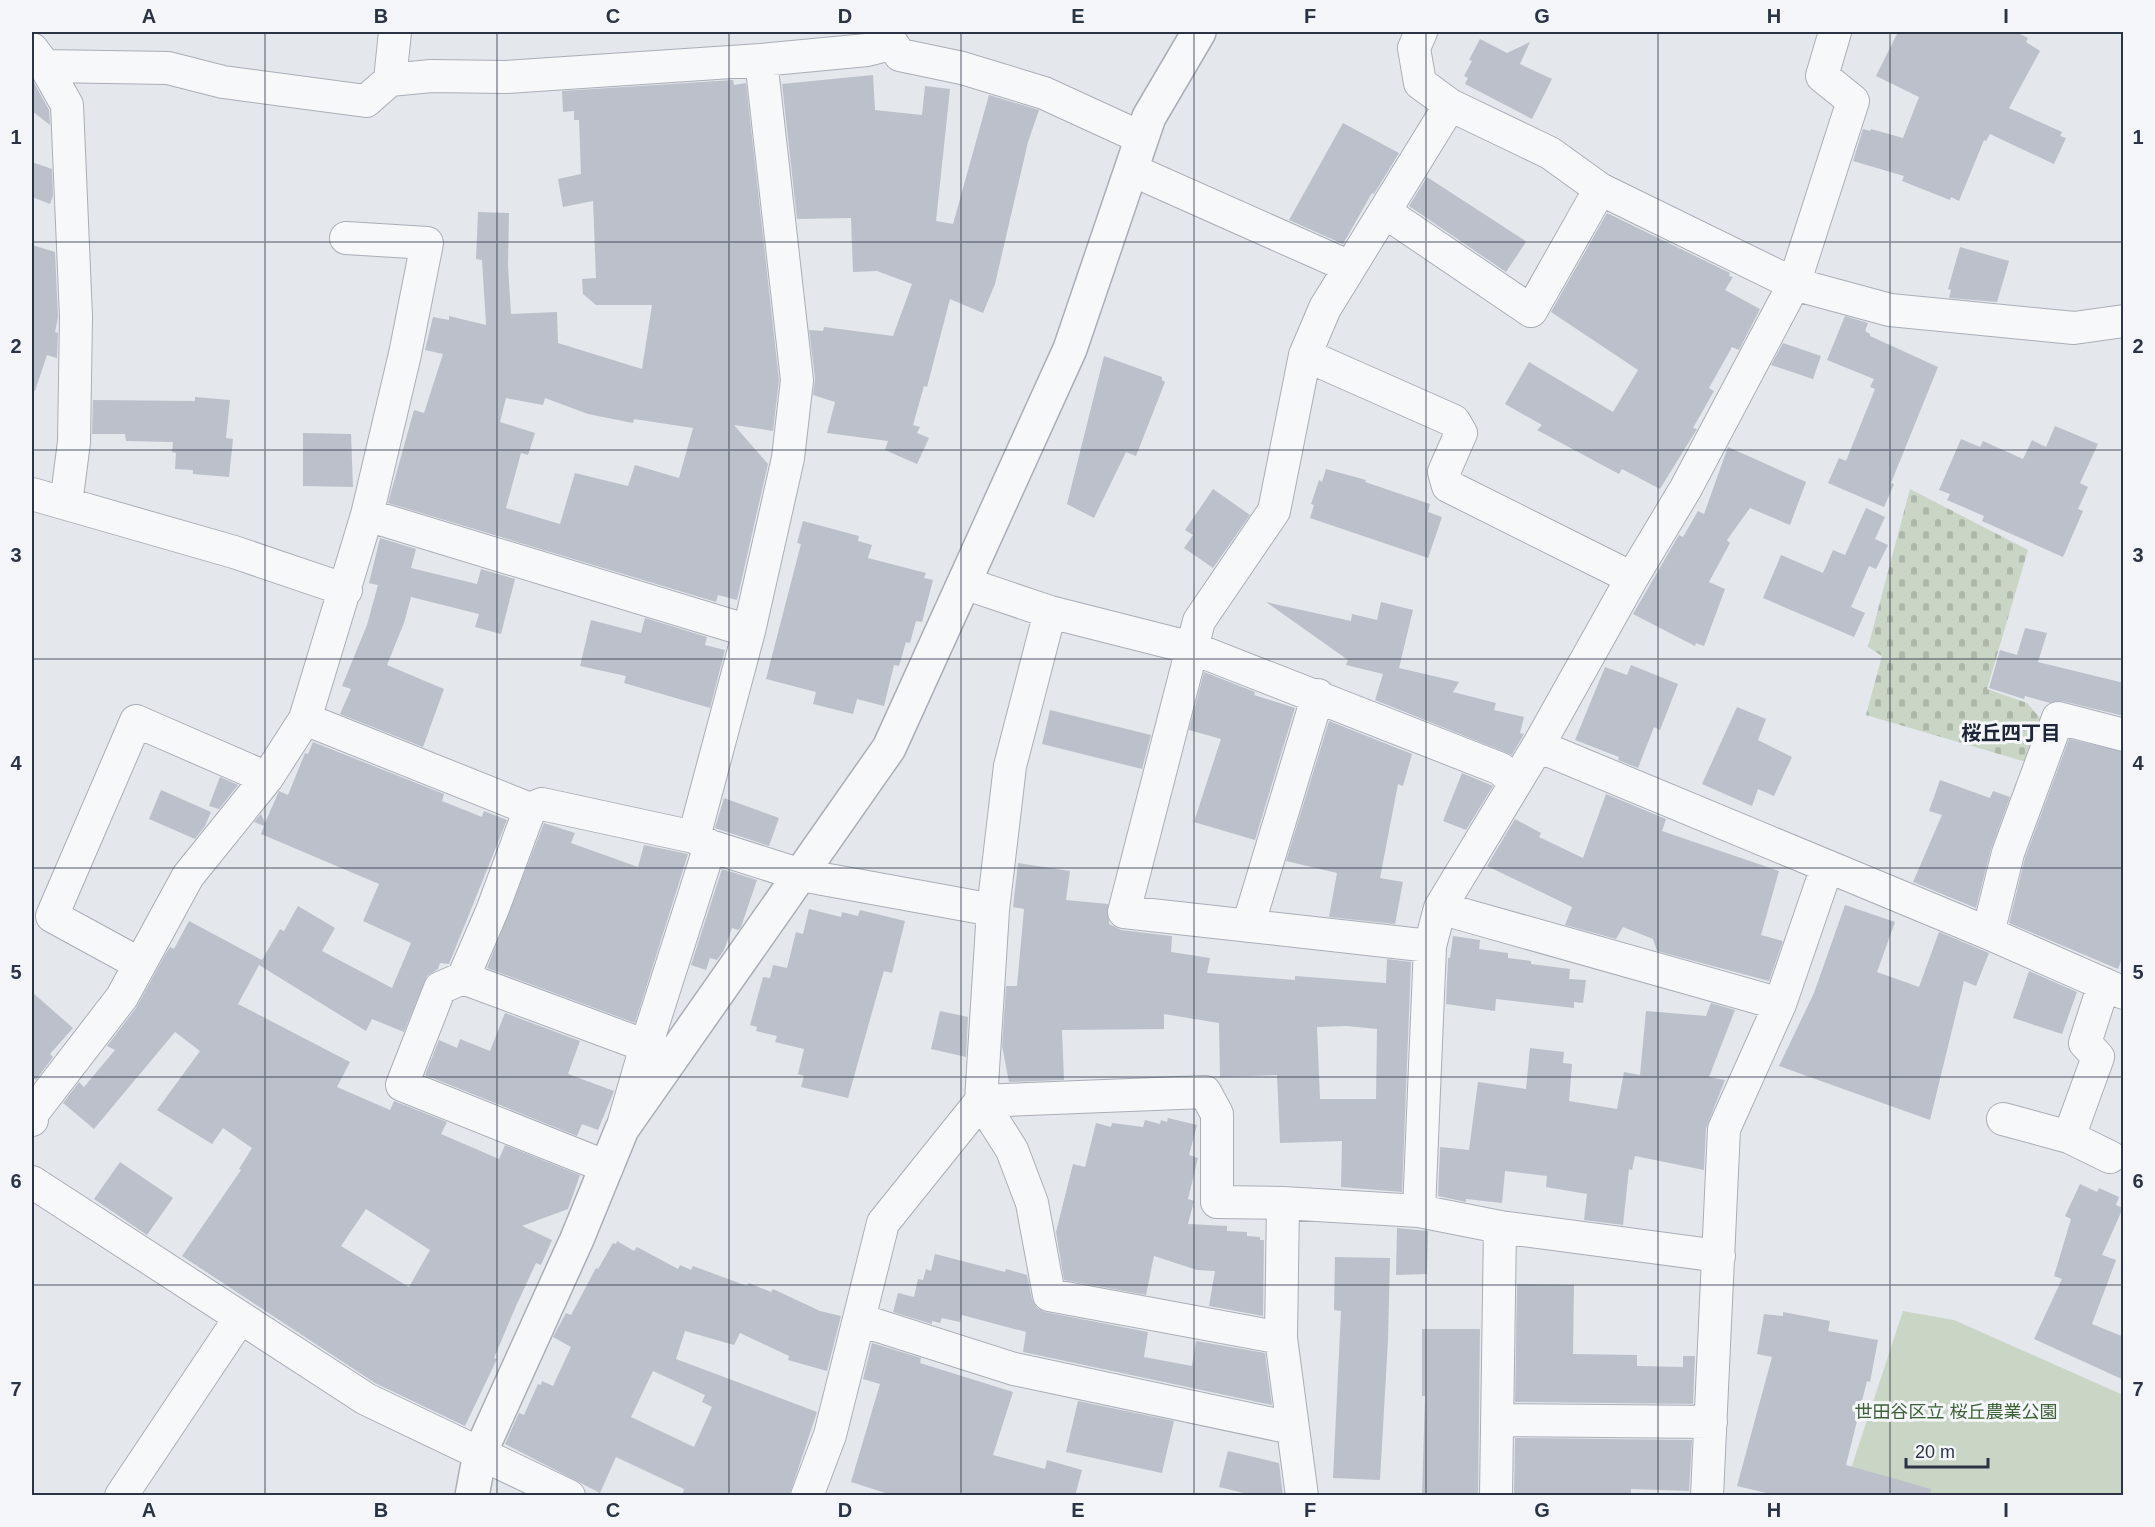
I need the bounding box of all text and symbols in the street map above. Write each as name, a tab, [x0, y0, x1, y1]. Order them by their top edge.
text: A	[142, 5, 156, 27]
text: B	[374, 5, 388, 27]
text: C	[606, 5, 620, 27]
text: D	[838, 5, 852, 27]
text: E	[1071, 5, 1085, 27]
text: F	[1304, 5, 1316, 27]
text: G	[1534, 5, 1550, 27]
text: H	[1767, 5, 1781, 27]
text: I	[2003, 5, 2009, 27]
text: 1	[10, 126, 22, 148]
text: 1	[2132, 126, 2144, 148]
text: 2	[10, 335, 22, 357]
text: 2	[2132, 335, 2144, 357]
text: 3	[10, 544, 22, 566]
text: 3	[2132, 544, 2144, 566]
district label: 桜丘四丁目	[1961, 722, 2061, 744]
text: 4	[10, 752, 22, 774]
text: 4	[2132, 752, 2144, 774]
text: 5	[10, 961, 22, 983]
text: 5	[2132, 961, 2144, 983]
text: 6	[10, 1170, 22, 1192]
text: 6	[2132, 1170, 2144, 1192]
text: 7	[10, 1378, 22, 1400]
text: 7	[2132, 1378, 2144, 1400]
park label: 世田谷区立 桜丘農業公園	[1855, 1402, 2058, 1422]
scale bar	[1906, 1431, 1988, 1469]
text: 20 m	[1915, 1442, 1955, 1462]
text: A	[142, 1499, 156, 1521]
text: B	[374, 1499, 388, 1521]
text: C	[606, 1499, 620, 1521]
text: D	[838, 1499, 852, 1521]
text: E	[1071, 1499, 1085, 1521]
text: F	[1304, 1499, 1316, 1521]
text: G	[1534, 1499, 1550, 1521]
text: H	[1767, 1499, 1781, 1521]
text: I	[2003, 1499, 2009, 1521]

